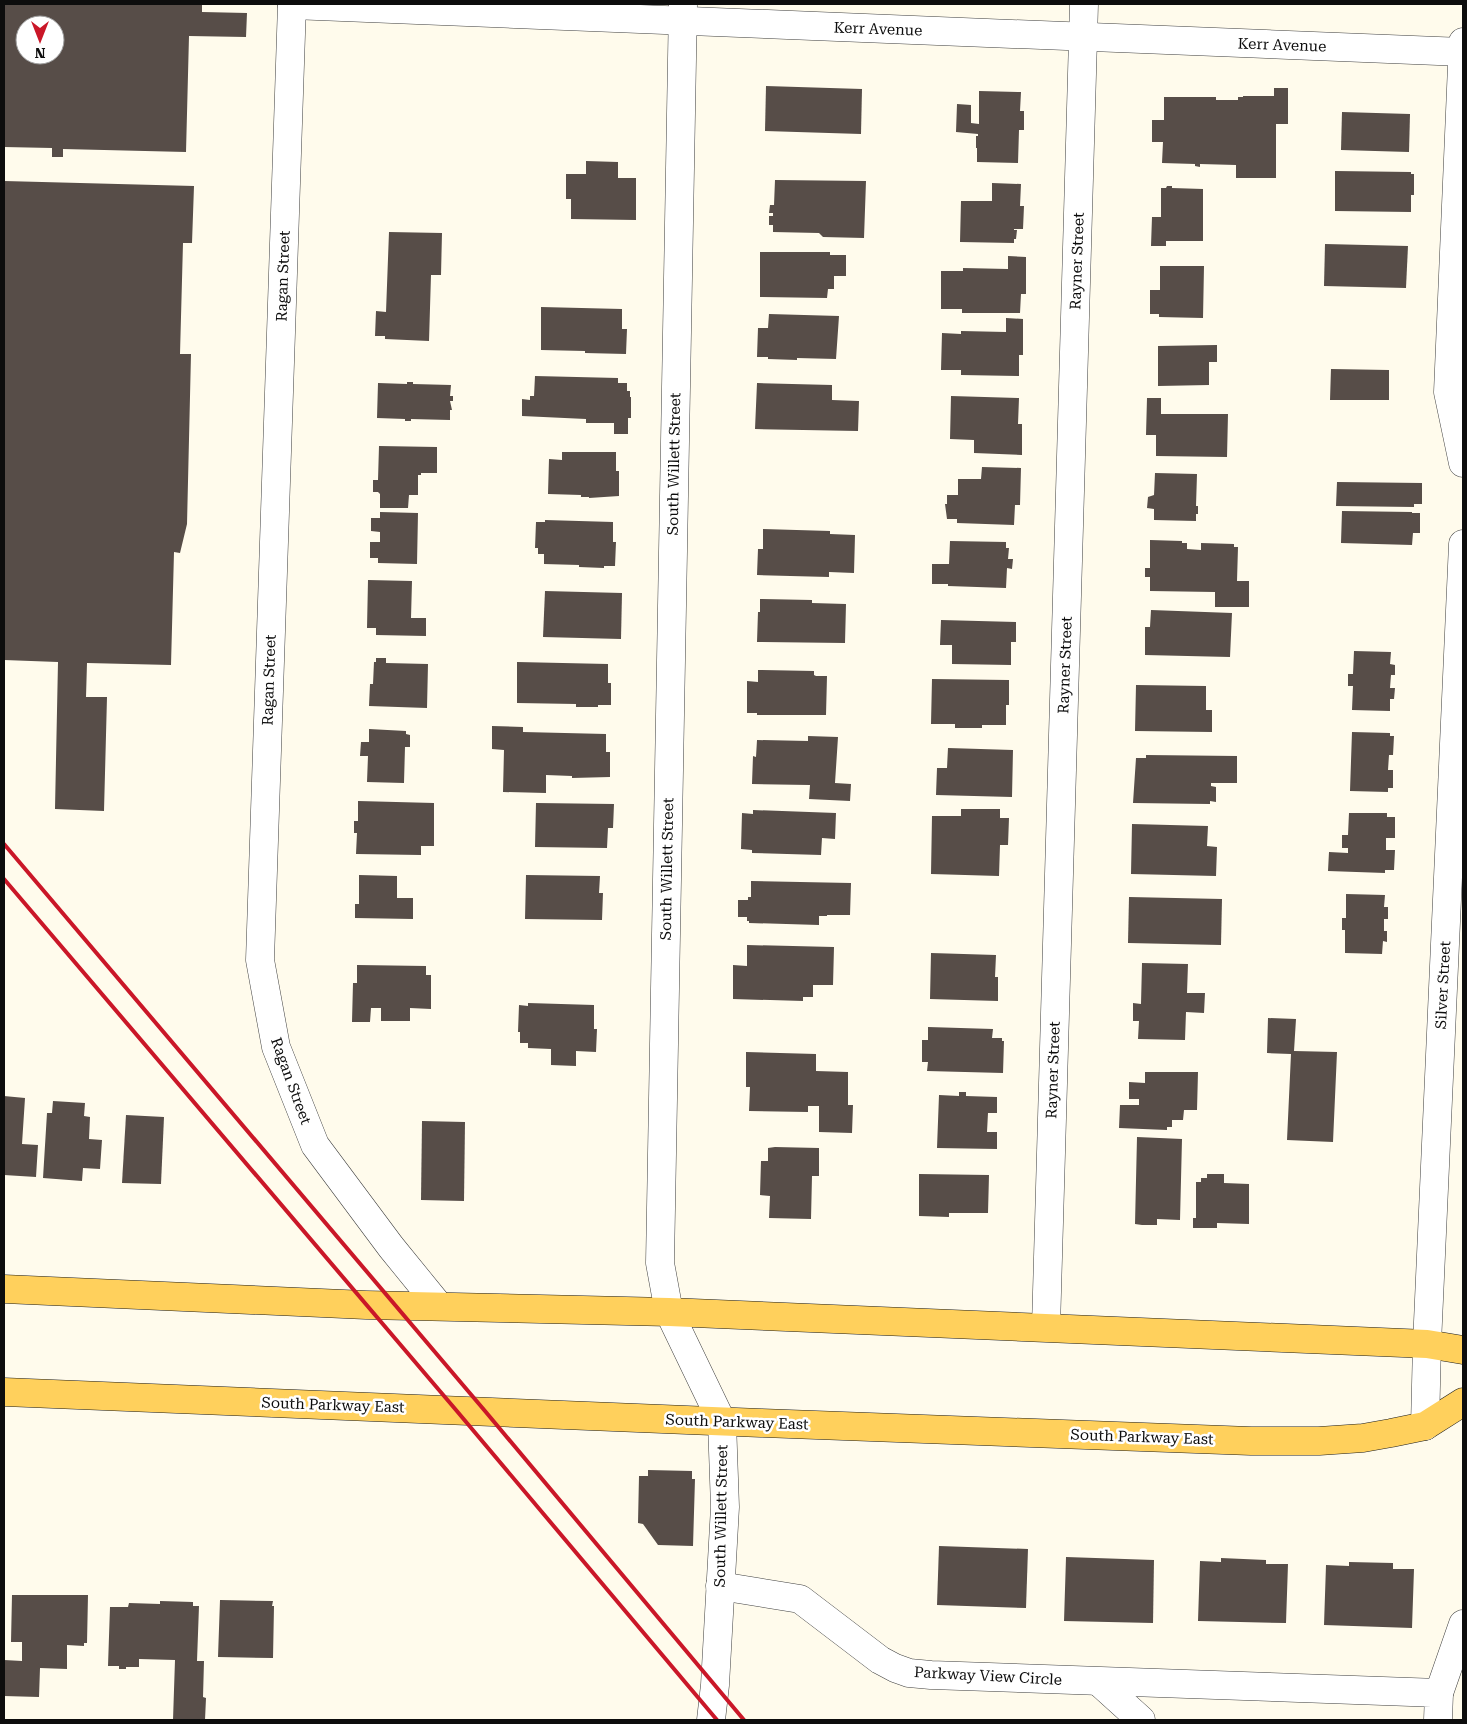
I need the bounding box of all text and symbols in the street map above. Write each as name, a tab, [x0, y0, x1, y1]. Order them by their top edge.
north arrow	[15, 15, 65, 65]
street label: Kerr Avenue	[833, 18, 923, 40]
street label: Kerr Avenue	[1237, 34, 1327, 56]
text: N	[34, 45, 45, 61]
street label: Rayner Street	[1066, 211, 1088, 310]
street label: Ragan Street	[272, 230, 294, 322]
street label: South Willett Street	[664, 392, 684, 536]
street label: Rayner Street	[1054, 615, 1076, 714]
street label: Ragan Street	[258, 634, 280, 726]
street label: South Willett Street	[657, 797, 677, 941]
street label: Silver Street	[1432, 940, 1454, 1030]
street label: Rayner Street	[1042, 1020, 1064, 1119]
street label: Ragan Street	[267, 1035, 315, 1127]
street label: South Parkway East	[261, 1394, 405, 1417]
street label: South Parkway East	[665, 1411, 809, 1434]
street label: South Parkway East	[1070, 1426, 1214, 1449]
street label: South Willett Street	[711, 1444, 731, 1588]
street label: Parkway View Circle	[914, 1663, 1062, 1689]

